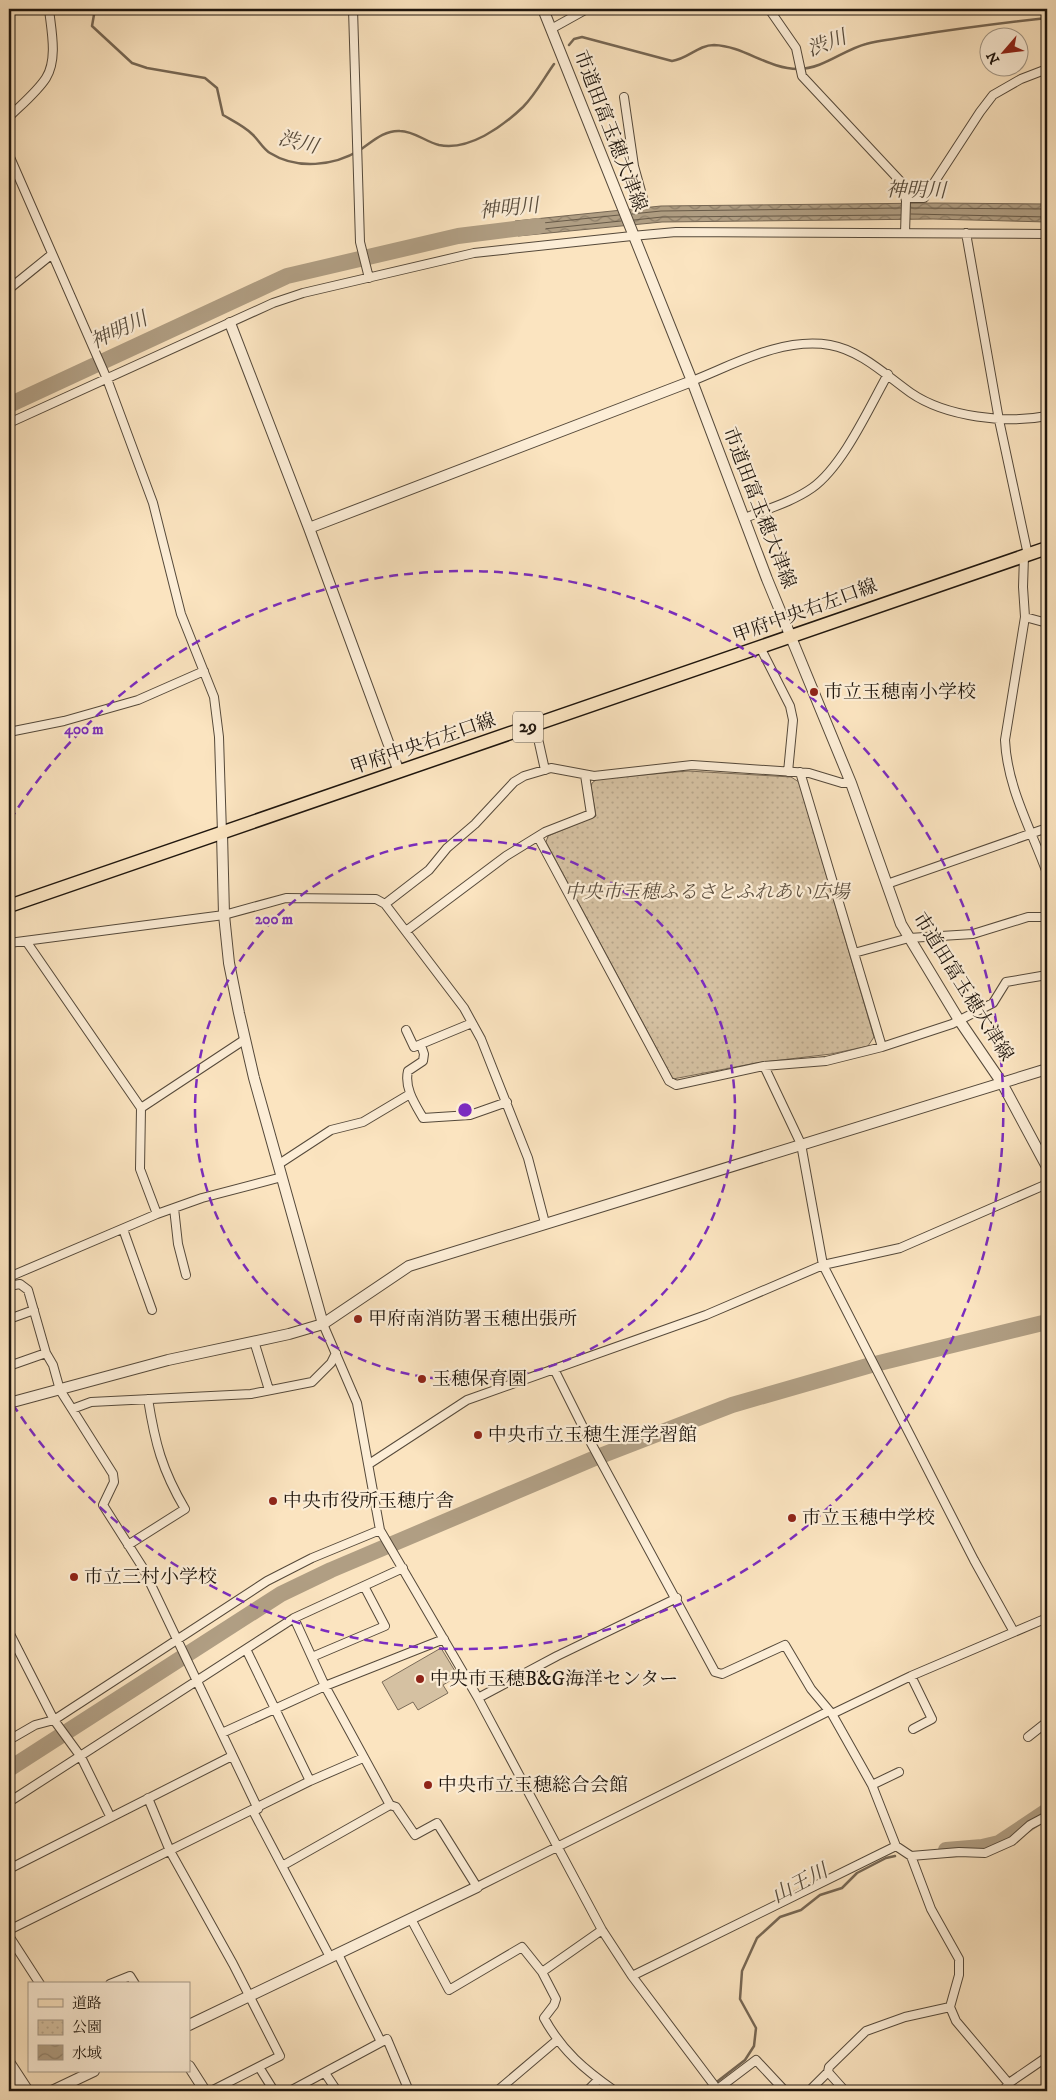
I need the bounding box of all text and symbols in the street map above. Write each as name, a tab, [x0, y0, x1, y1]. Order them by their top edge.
water label: 渋川	[804, 24, 852, 63]
north arrow	[978, 28, 1028, 78]
street label: 市道田富玉穂大津線	[569, 47, 651, 215]
text: N	[983, 48, 1004, 67]
water label: 渋川	[276, 126, 322, 160]
water label: 神明川	[886, 178, 948, 204]
water label: 神明川	[478, 193, 542, 225]
water label: 神明川	[87, 306, 153, 355]
street label: 市道田富玉穂大津線	[718, 424, 800, 592]
street label: 甲府中央右左口線	[730, 574, 880, 648]
place label: 市立玉穂南小学校	[824, 681, 976, 704]
marker: 市立玉穂南小学校	[808, 686, 820, 698]
street label: 甲府中央右左口線	[347, 708, 499, 780]
road number: 29	[513, 712, 543, 742]
text: 400 m	[63, 720, 104, 739]
park label: 中央市玉穂ふるさとふれあい広場	[564, 881, 851, 904]
street label: 市道田富玉穂大津線	[908, 908, 1018, 1066]
text: 200 m	[255, 910, 294, 929]
centre of rings	[456, 1101, 474, 1119]
place label: 甲府南消防署玉穂出張所	[368, 1308, 577, 1331]
marker: 甲府南消防署玉穂出張所	[352, 1313, 364, 1325]
place label: 玉穂保育園	[432, 1368, 527, 1391]
marker: 玉穂保育園	[416, 1373, 428, 1385]
place label: 中央市立玉穂生涯学習館	[488, 1424, 697, 1447]
marker: 中央市立玉穂生涯学習館	[472, 1429, 484, 1441]
place label: 中央市役所玉穂庁舎	[283, 1490, 454, 1513]
marker: 中央市役所玉穂庁舎	[267, 1495, 279, 1507]
place label: 市立玉穂中学校	[802, 1507, 935, 1530]
marker: 市立玉穂中学校	[786, 1512, 798, 1524]
place label: 市立三村小学校	[84, 1566, 217, 1589]
marker: 市立三村小学校	[68, 1571, 80, 1583]
place label: 中央市玉穂B&G海洋センター	[430, 1668, 678, 1691]
marker: 中央市玉穂B&G海洋センター	[414, 1673, 426, 1685]
place label: 中央市立玉穂総合会館	[438, 1774, 628, 1797]
marker: 中央市立玉穂総合会館	[422, 1779, 434, 1791]
water label: 山王川	[768, 1858, 834, 1909]
legend	[28, 1982, 190, 2072]
text: 道路	[72, 1994, 102, 2013]
text: 公園	[72, 2018, 102, 2037]
text: 水域	[72, 2044, 102, 2063]

